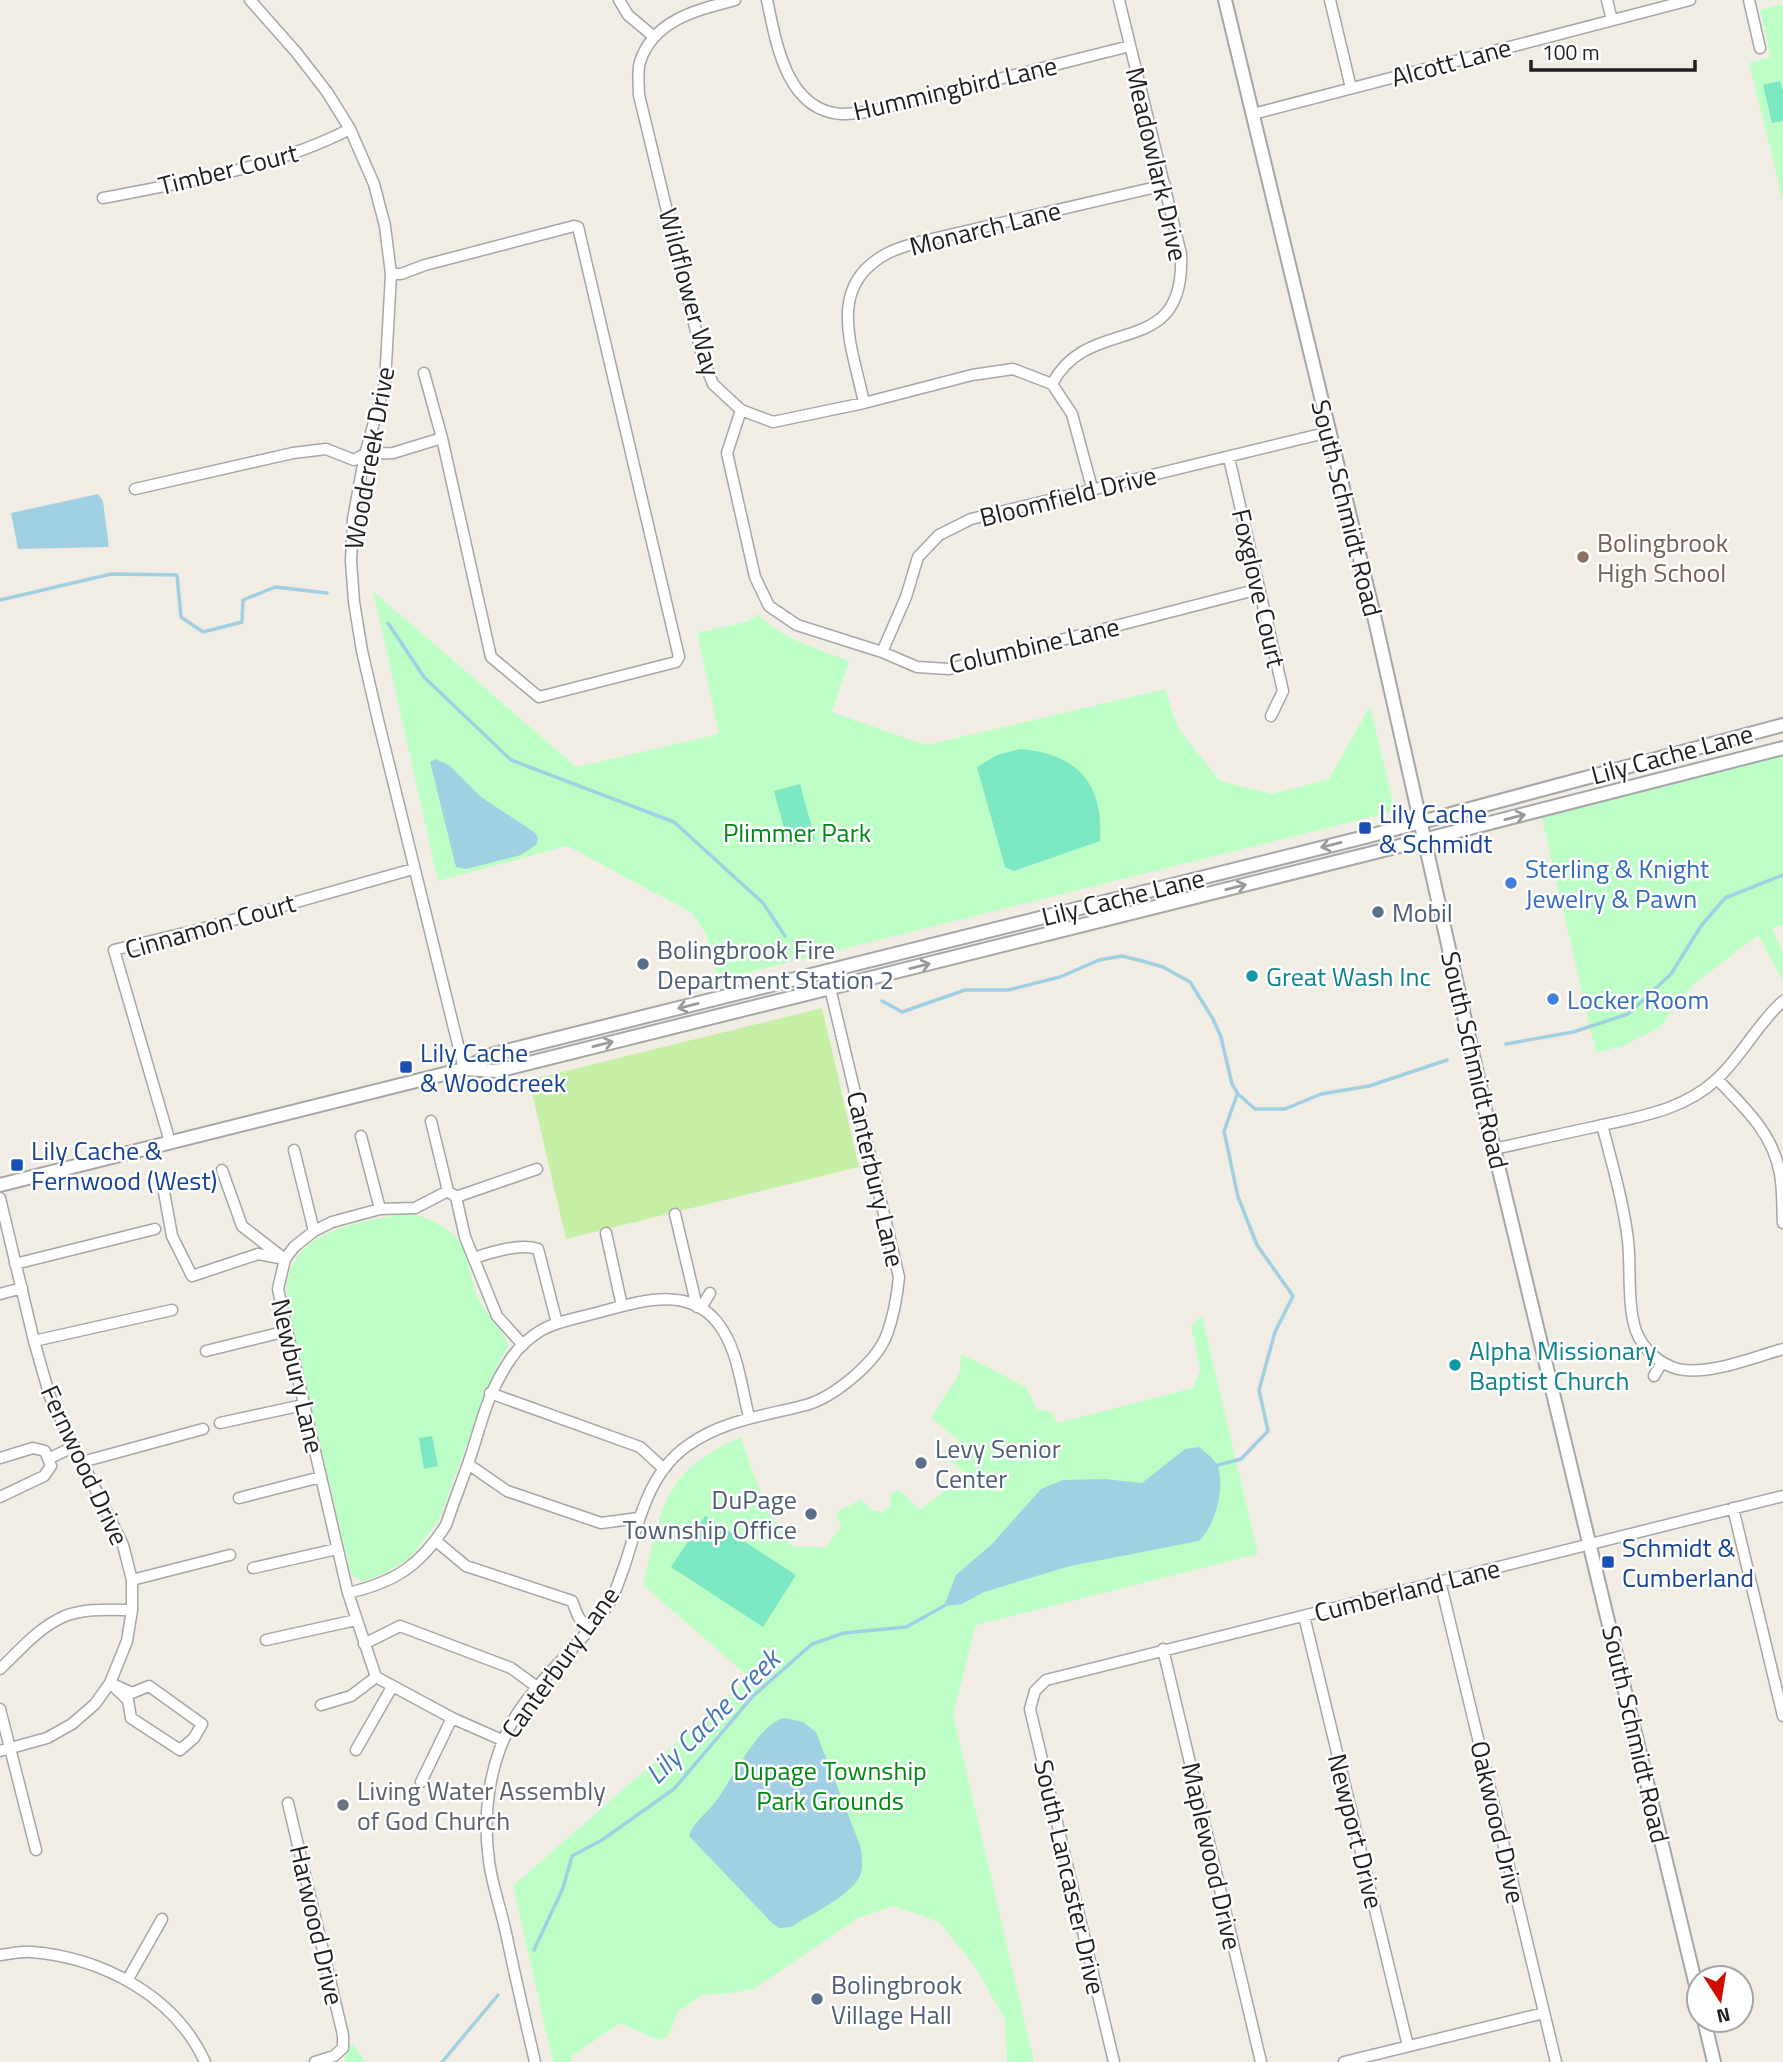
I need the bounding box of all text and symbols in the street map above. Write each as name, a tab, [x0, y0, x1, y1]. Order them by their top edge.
street label: Alcott Lane	[1387, 27, 1515, 97]
scale bar	[1531, 28, 1696, 72]
text: 100 m	[1542, 36, 1599, 68]
street label: Hummingbird Lane	[849, 46, 1061, 130]
street label: Meadowlark Drive	[1116, 63, 1198, 265]
street label: Timber Court	[154, 133, 302, 205]
street label: Monarch Lane	[905, 190, 1065, 266]
street label: Wildflower Way	[649, 204, 731, 380]
street label: Woodcreek Drive	[334, 363, 404, 553]
street label: South Schmidt Road	[1301, 396, 1393, 620]
street label: Bloomfield Drive	[975, 455, 1161, 537]
street label: Foxglove Court	[1222, 505, 1296, 671]
place label: Bolingbrook High School	[1597, 523, 1728, 592]
marker: Bolingbrook High School	[1575, 549, 1591, 565]
street label: Columbine Lane	[945, 606, 1123, 684]
street label: Lily Cache Lane	[1587, 714, 1757, 794]
place label: Lily Cache & Schmidt	[1379, 794, 1492, 863]
one-way arrow	[1503, 810, 1526, 823]
park label: Plimmer Park	[723, 813, 871, 852]
marker: Lily Cache & Schmidt	[1357, 820, 1373, 836]
one-way arrow	[1320, 839, 1343, 852]
place label: Sterling & Knight Jewelry & Pawn	[1525, 849, 1709, 918]
street label: Lily Cache Lane	[1038, 858, 1208, 936]
marker: Sterling & Knight Jewelry & Pawn	[1503, 875, 1519, 891]
one-way arrow	[1224, 880, 1247, 893]
street label: Cinnamon Court	[120, 883, 300, 969]
place label: Mobil	[1392, 893, 1453, 932]
marker: Mobil	[1370, 904, 1386, 920]
place label: Bolingbrook Fire Department Station 2	[657, 930, 894, 999]
street label: South Schmidt Road	[1431, 947, 1519, 1173]
marker: Bolingbrook Fire Department Station 2	[635, 956, 651, 972]
place label: Great Wash Inc	[1266, 957, 1431, 996]
one-way arrow	[908, 959, 931, 972]
marker: Great Wash Inc	[1244, 968, 1260, 984]
place label: Locker Room	[1567, 980, 1709, 1019]
marker: Locker Room	[1545, 991, 1561, 1007]
one-way arrow	[677, 999, 700, 1013]
place label: Lily Cache & Woodcreek	[420, 1033, 566, 1102]
one-way arrow	[591, 1037, 614, 1050]
marker: Lily Cache & Woodcreek	[398, 1059, 414, 1075]
street label: Canterbury Lane	[837, 1087, 915, 1271]
place label: Lily Cache & Fernwood (West)	[31, 1131, 217, 1200]
marker: Lily Cache & Fernwood (West)	[9, 1157, 25, 1173]
street label: Newbury Lane	[261, 1295, 335, 1457]
place label: Alpha Missionary Baptist Church	[1469, 1331, 1657, 1400]
marker: Alpha Missionary Baptist Church	[1447, 1357, 1463, 1373]
street label: Fernwood Drive	[31, 1379, 139, 1551]
place label: Levy Senior Center	[935, 1429, 1061, 1498]
marker: Levy Senior Center	[913, 1455, 929, 1471]
place label: DuPage Township Office	[623, 1480, 797, 1549]
marker: DuPage Township Office	[803, 1506, 819, 1522]
place label: Schmidt & Cumberland	[1622, 1528, 1754, 1597]
street label: Cumberland Lane	[1310, 1548, 1504, 1632]
marker: Schmidt & Cumberland	[1600, 1554, 1616, 1570]
street label: Canterbury Lane	[491, 1578, 629, 1746]
street label: South Schmidt Road	[1592, 1621, 1680, 1847]
water label: Lily Cache Creek	[635, 1636, 792, 1793]
street label: Oakwood Drive	[1460, 1737, 1536, 1907]
street label: Newport Drive	[1318, 1749, 1394, 1913]
park label: Dupage Township Park Grounds	[733, 1751, 927, 1820]
street label: South Lancaster Drive	[1024, 1756, 1116, 1998]
street label: Maplewood Drive	[1172, 1759, 1252, 1953]
place label: Living Water Assembly of God Church	[357, 1771, 606, 1840]
marker: Living Water Assembly of God Church	[335, 1797, 351, 1813]
street label: Harwood Drive	[280, 1841, 354, 2009]
north arrow	[1685, 1964, 1755, 2034]
place label: Bolingbrook Village Hall	[831, 1965, 962, 2034]
marker: Bolingbrook Village Hall	[809, 1991, 825, 2007]
text: N	[1714, 2001, 1733, 2032]

